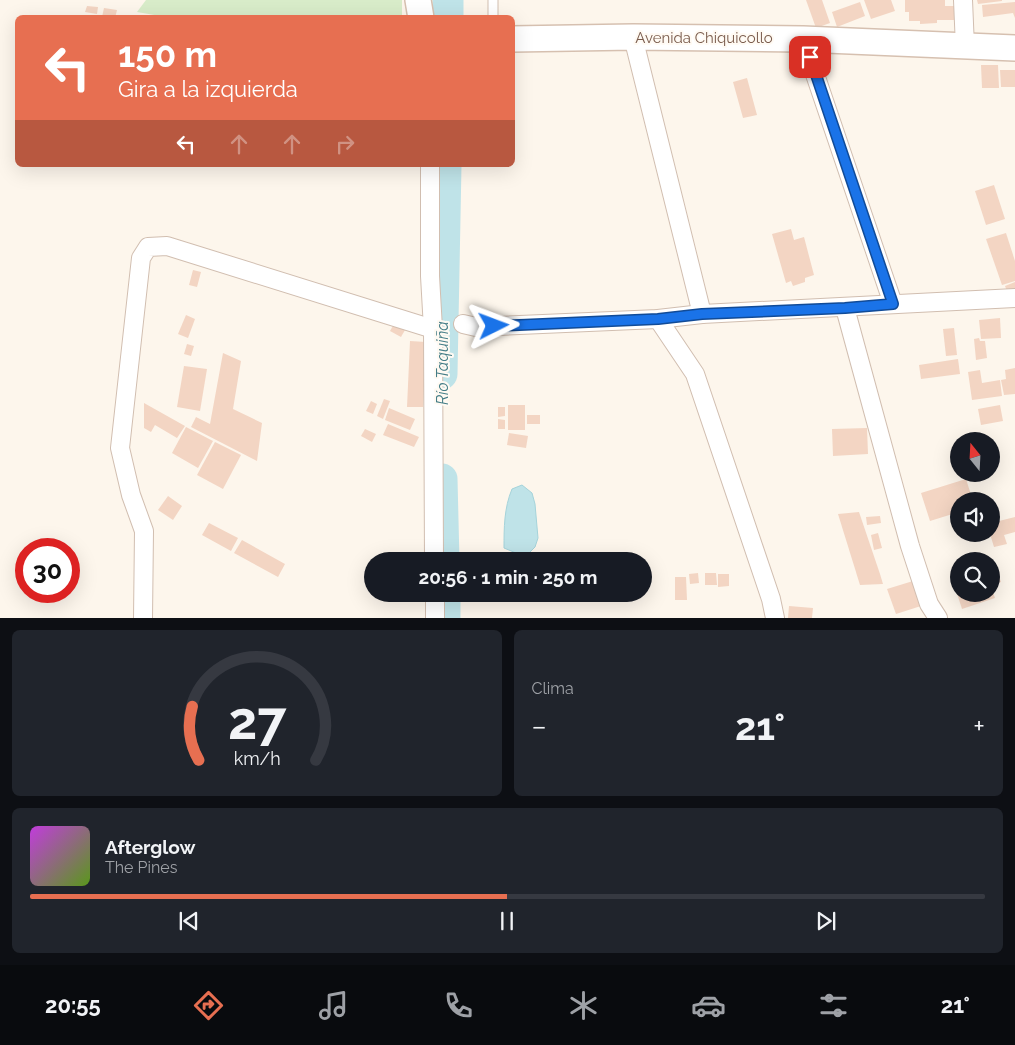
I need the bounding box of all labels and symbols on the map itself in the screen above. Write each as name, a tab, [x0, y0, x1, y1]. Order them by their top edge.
street label: Avenida Chiquicollo	[635, 29, 773, 47]
pin	[789, 36, 831, 78]
position arrow	[467, 299, 519, 351]
water label: Río Taquiña	[433, 321, 452, 405]
north arrow	[950, 432, 1000, 482]
speed limit sign: 30	[15, 538, 80, 603]

